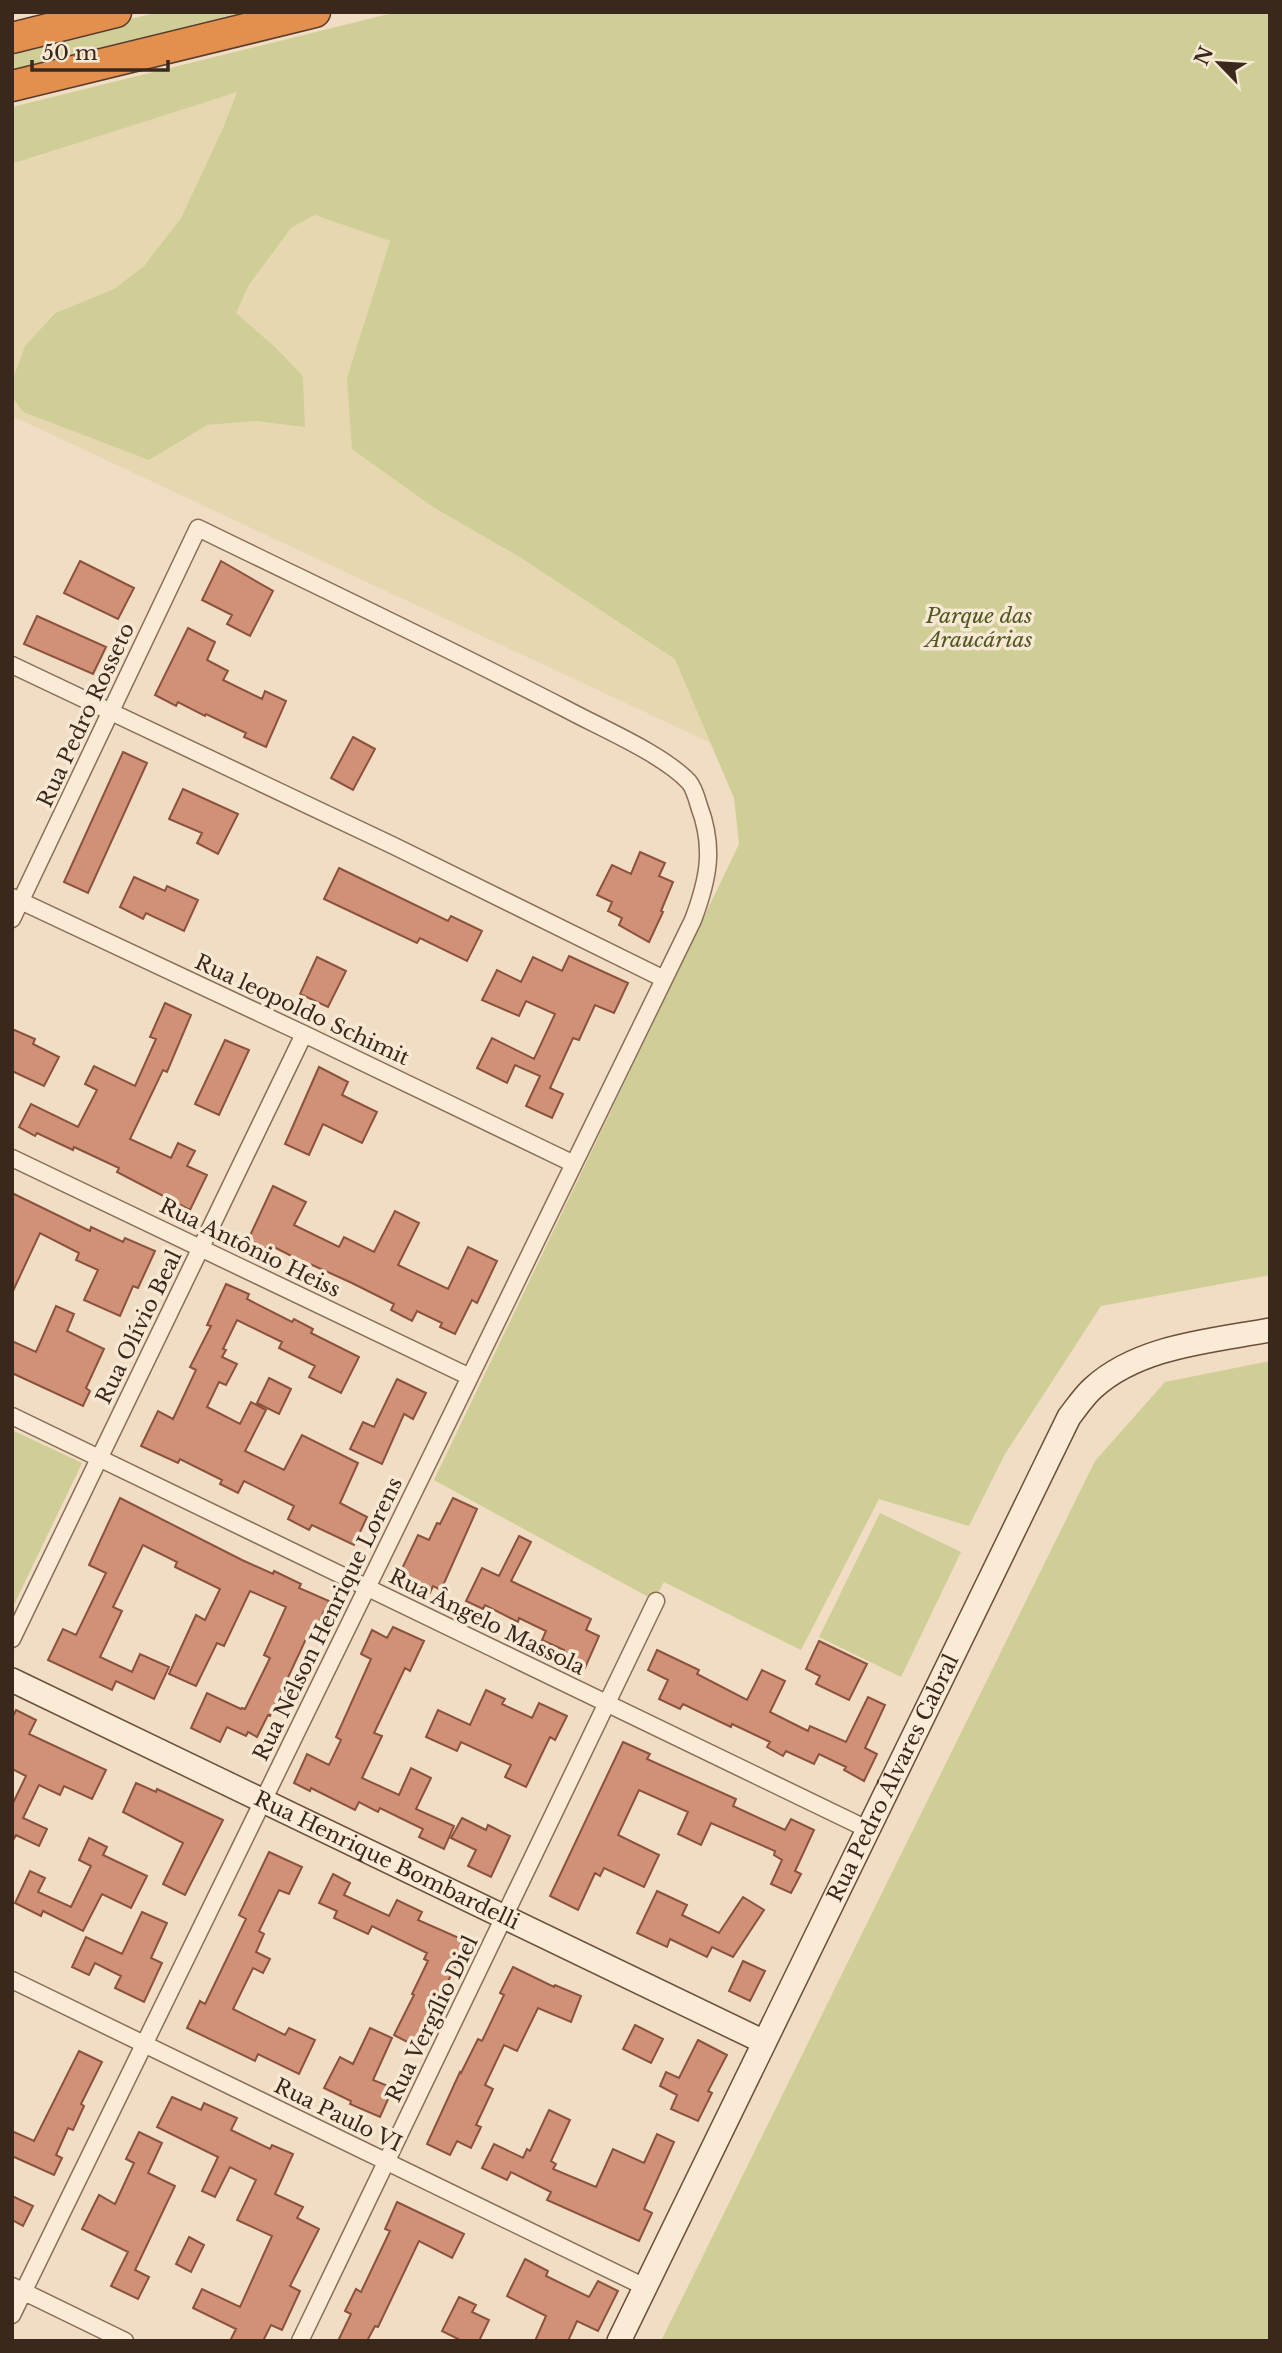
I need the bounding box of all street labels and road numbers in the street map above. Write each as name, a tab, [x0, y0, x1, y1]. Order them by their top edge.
street label: Rua Pedro Rosseto	[32, 619, 140, 811]
street label: Rua leopoldo Schimit	[191, 949, 413, 1071]
street label: Rua Antônio Heiss	[155, 1193, 345, 1303]
street label: Rua Olívio Beal	[91, 1246, 188, 1408]
street label: Rua Nélson Henrique Lorens	[248, 1473, 408, 1765]
street label: Rua Ângelo Massola	[385, 1563, 590, 1681]
street label: Rua Pedro Álvares Cabral	[822, 1650, 964, 1906]
street label: Rua Henrique Bombardelli	[250, 1786, 524, 1935]
street label: Rua Vergílio Diel	[380, 1931, 484, 2106]
street label: Rua Paulo VI	[270, 2073, 406, 2157]

